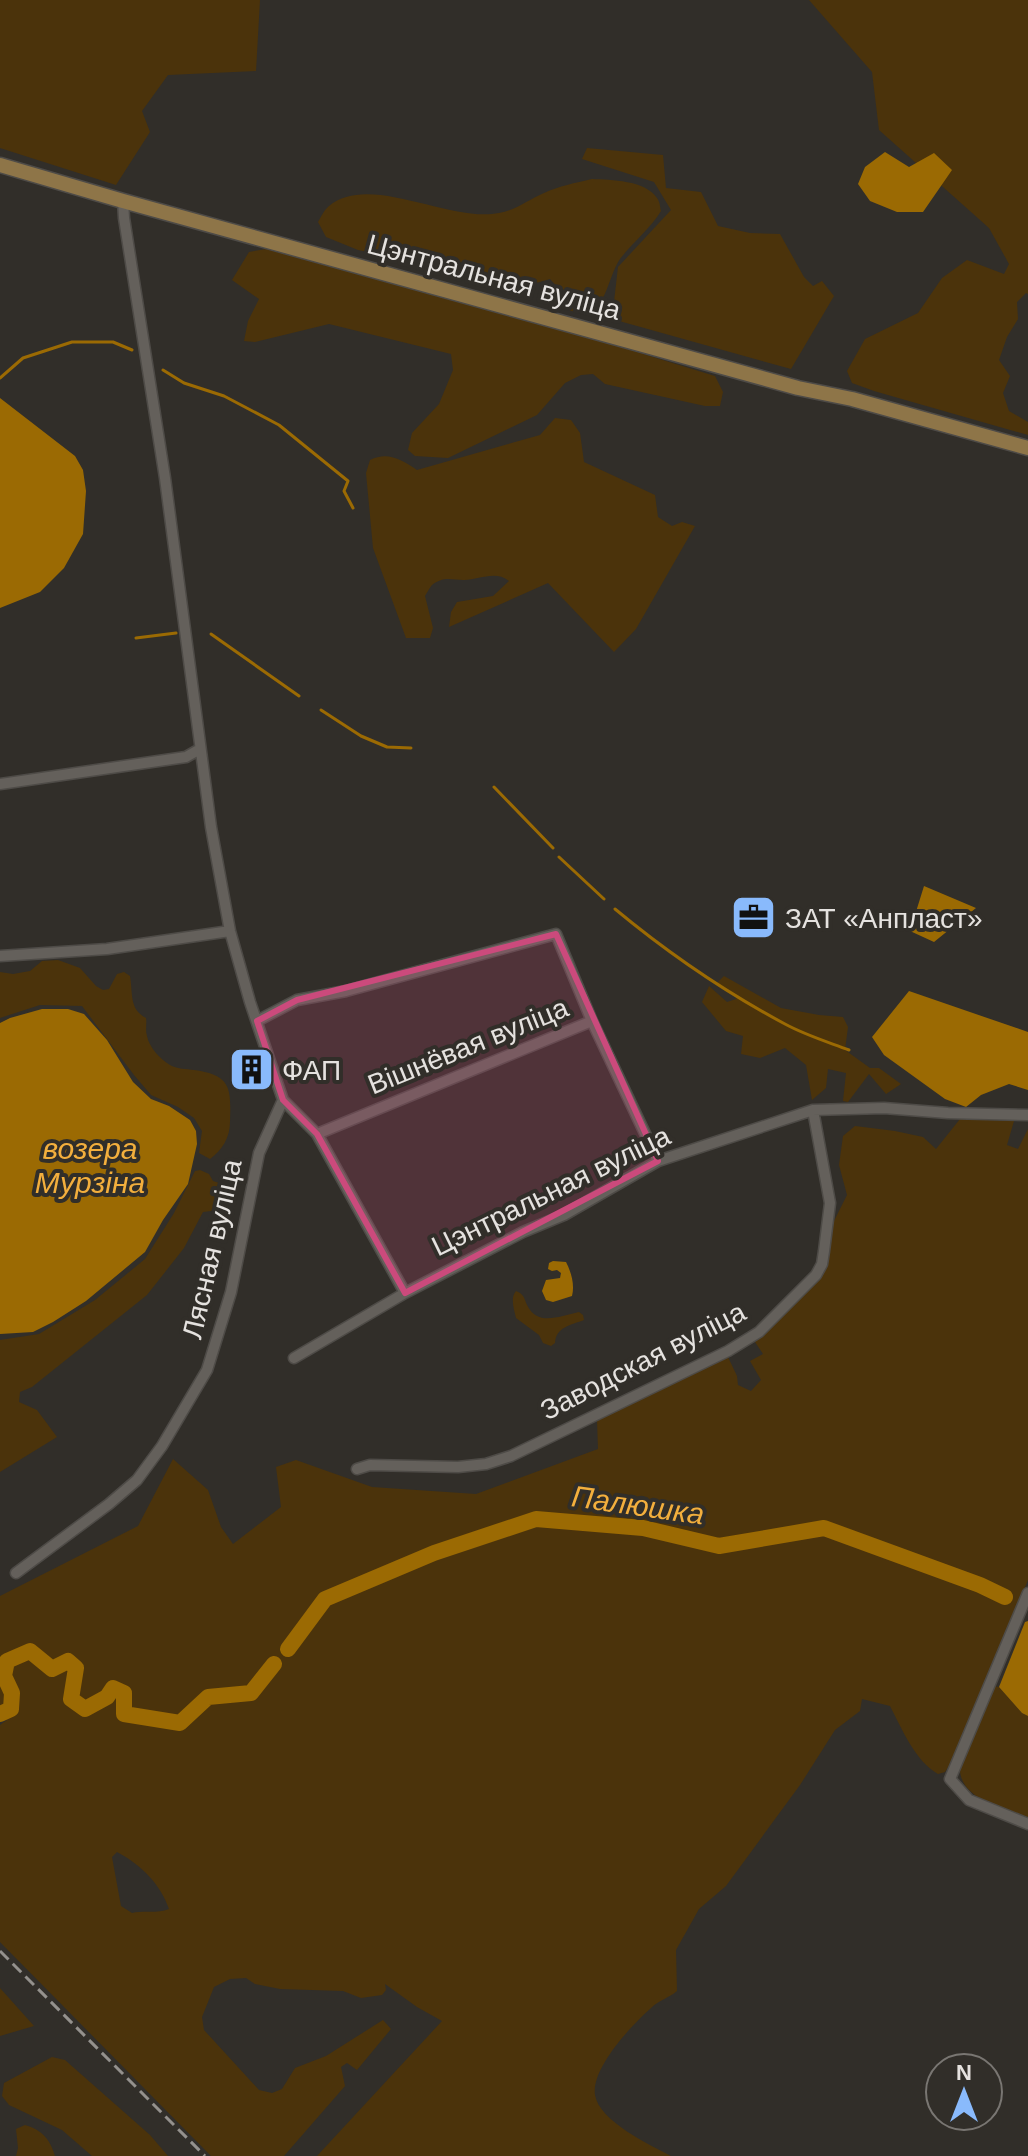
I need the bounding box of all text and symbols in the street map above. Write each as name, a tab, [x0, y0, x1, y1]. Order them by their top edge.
street label: Цэнтральная вуліца	[364, 228, 625, 326]
office icon: ЗАТ «Анпласт»	[730, 894, 778, 942]
place label: ЗАТ «Анпласт»	[785, 903, 982, 934]
street label: Вішнёвая вуліца	[363, 992, 573, 1100]
building icon: ФАП	[227, 1046, 275, 1094]
place label: ФАП	[282, 1055, 341, 1086]
street label: Цэнтральная вуліца	[427, 1120, 676, 1262]
water label: возера Мурзіна	[35, 1132, 145, 1199]
street label: Лясная вуліца	[176, 1156, 248, 1342]
street label: Заводская вуліца	[535, 1296, 751, 1426]
water label: Палюшка	[570, 1479, 706, 1531]
north arrow	[924, 2052, 1004, 2132]
text: N	[956, 2060, 972, 2085]

